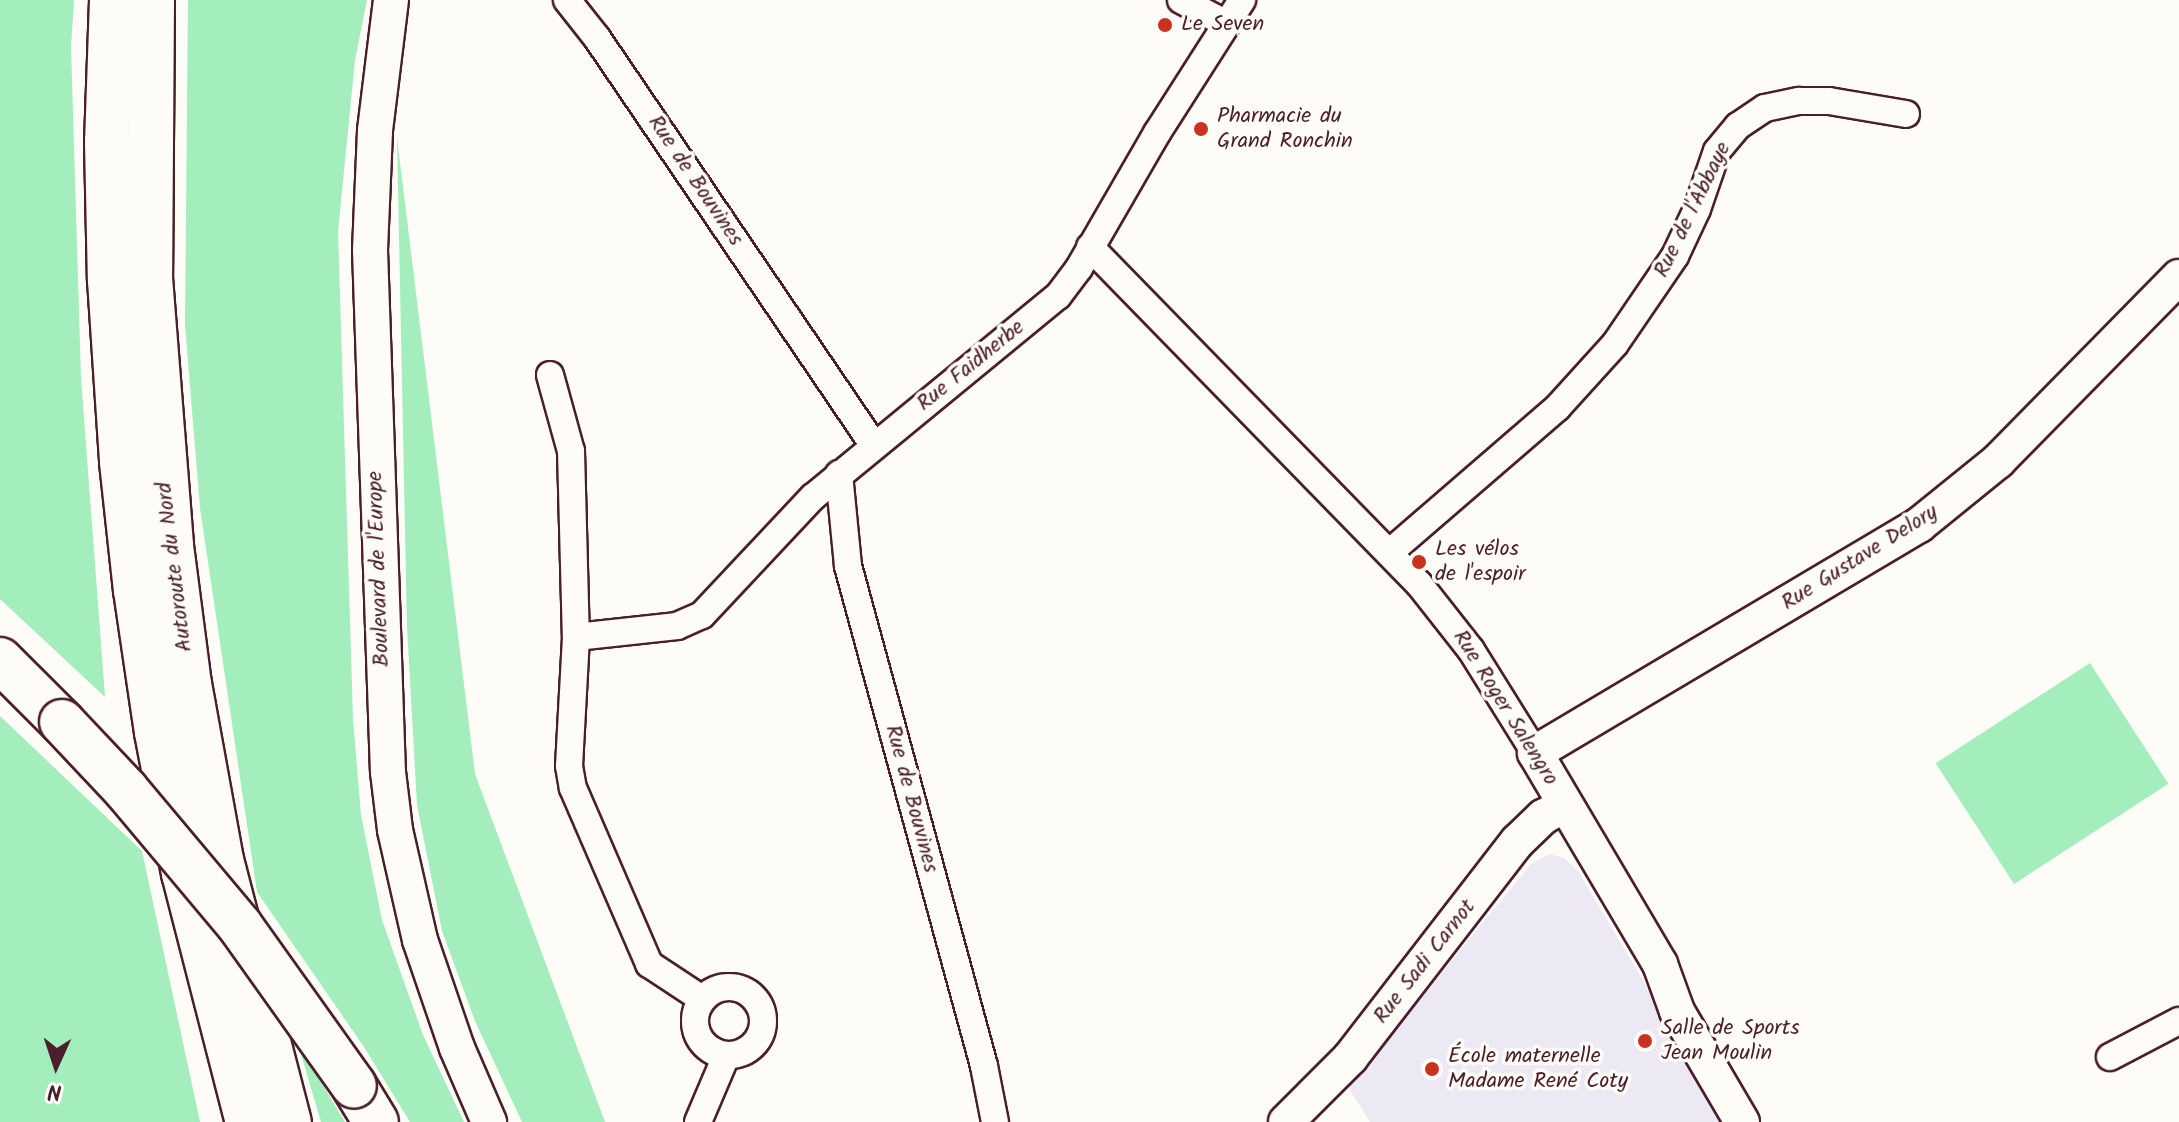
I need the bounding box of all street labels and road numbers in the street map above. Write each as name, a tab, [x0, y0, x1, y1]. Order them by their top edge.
street label: Rue de Bouvines	[642, 111, 748, 251]
street label: Rue de l'Abbaye	[1649, 138, 1737, 282]
street label: Rue Faidherbe	[912, 315, 1030, 417]
street label: Boulevard de l'Europe	[362, 471, 396, 667]
street label: Autoroute du Nord	[151, 481, 199, 653]
street label: Rue Gustave Delory	[1777, 499, 1943, 617]
street label: Rue Roger Salengro	[1447, 625, 1563, 791]
street label: Rue de Bouvines	[879, 722, 943, 876]
street label: Rue Sadi Carnot	[1368, 895, 1482, 1029]

